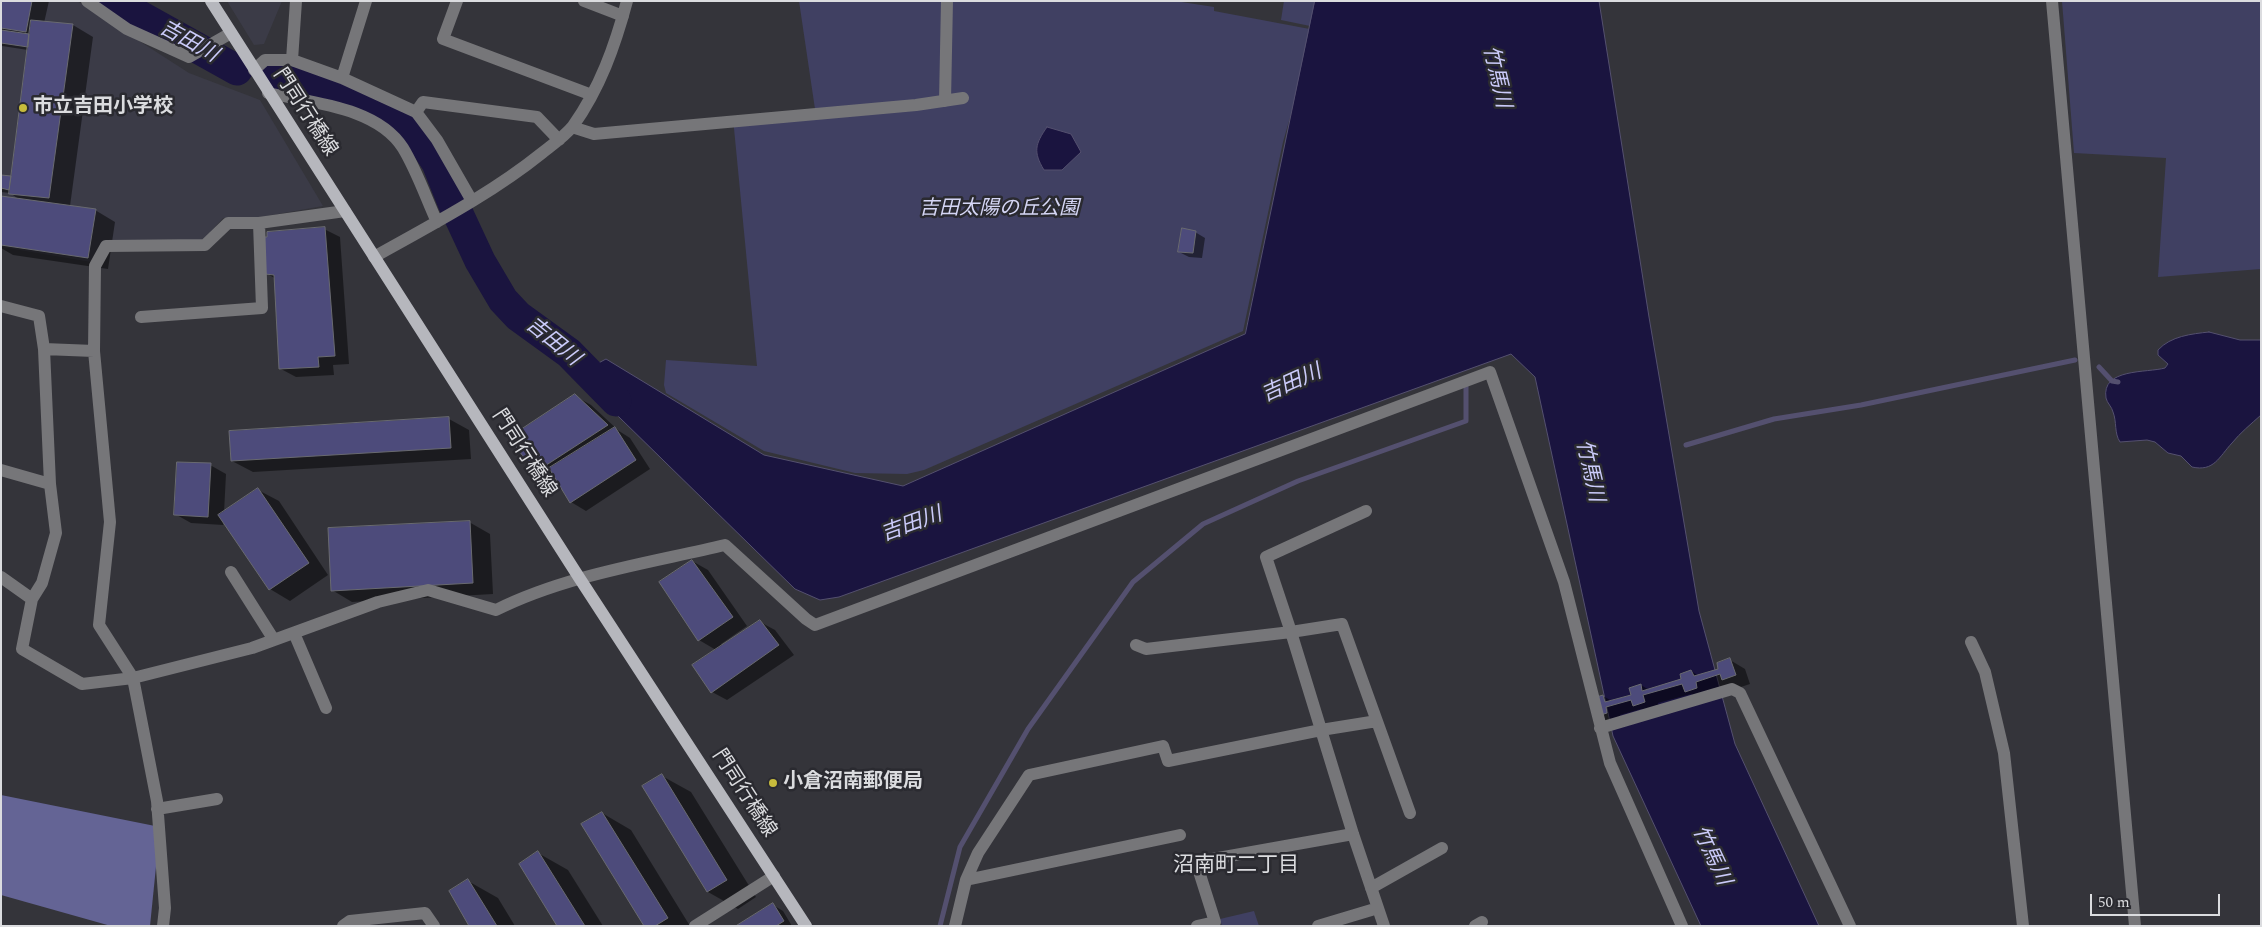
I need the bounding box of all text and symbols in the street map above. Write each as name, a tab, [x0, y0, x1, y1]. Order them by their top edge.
water label: 吉田川	[154, 17, 222, 69]
water label: 竹馬川	[1476, 43, 1514, 111]
street label: 門司行橋線	[267, 65, 341, 161]
place label: 市立吉田小学校	[33, 96, 173, 120]
marker: 市立吉田小学校	[17, 102, 29, 114]
park label: 吉田太陽の丘公園	[919, 198, 1079, 222]
water label: 吉田川	[520, 313, 584, 373]
water label: 吉田川	[1258, 361, 1326, 409]
street label: 門司行橋線	[486, 406, 560, 502]
water label: 竹馬川	[1569, 437, 1607, 505]
water label: 吉田川	[878, 503, 946, 549]
street label: 門司行橋線	[706, 746, 780, 842]
place label: 小倉沼南郵便局	[783, 771, 923, 795]
marker: 小倉沼南郵便局	[767, 777, 779, 789]
water label: 竹馬川	[1685, 822, 1735, 890]
district label: 沼南町二丁目	[1173, 854, 1299, 880]
scale bar	[2092, 884, 2222, 916]
text: 50 m	[2098, 891, 2130, 914]

